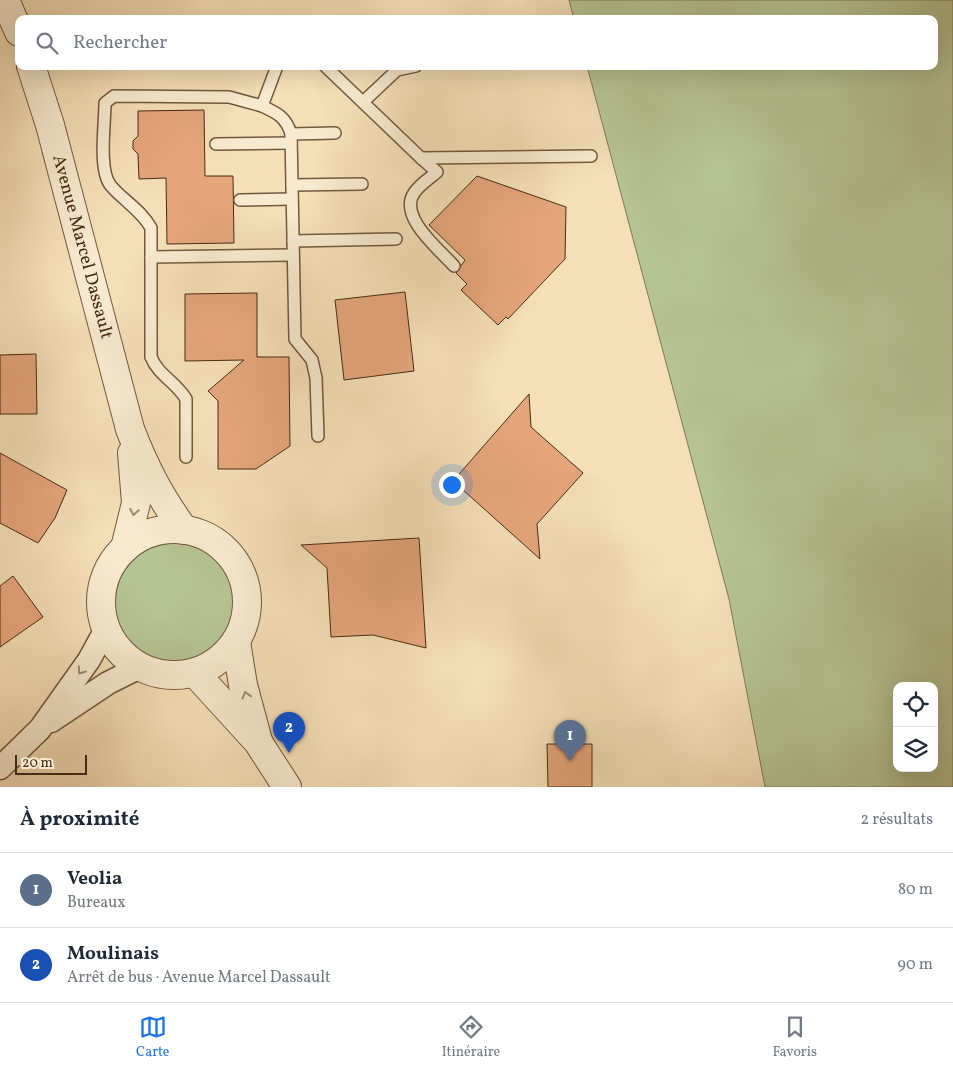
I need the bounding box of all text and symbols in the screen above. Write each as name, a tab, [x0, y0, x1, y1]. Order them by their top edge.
search box	[15, 15, 938, 70]
icon: search	[33, 29, 61, 57]
text: Rechercher	[73, 30, 167, 56]
street label: Avenue Marcel Dassault	[45, 152, 119, 342]
your location	[439, 472, 465, 498]
one-way arrow	[130, 508, 140, 517]
one-way arrow	[78, 665, 87, 675]
map controls	[893, 682, 938, 772]
button: locate	[893, 682, 938, 727]
one-way arrow	[241, 691, 252, 700]
pin: 2	[273, 712, 305, 753]
pin: 1	[554, 720, 586, 761]
button: layers	[893, 727, 938, 772]
scale bar	[15, 752, 88, 775]
text: 20 m	[22, 754, 53, 773]
text: À proximité	[20, 805, 139, 834]
text: 2 résultats	[860, 809, 933, 831]
text: Veolia	[67, 866, 122, 892]
text: 1	[33, 879, 39, 901]
text: 80 m	[898, 879, 933, 901]
text: Bureaux	[67, 892, 126, 914]
text: Moulinais	[67, 941, 159, 967]
text: 2	[32, 954, 40, 976]
text: 90 m	[897, 954, 933, 976]
text: Arrêt de bus · Avenue Marcel Dassault	[67, 967, 331, 989]
tab: Carte	[136, 1013, 169, 1062]
tab: Itinéraire	[442, 1013, 500, 1062]
tab: Favoris	[772, 1013, 817, 1062]

